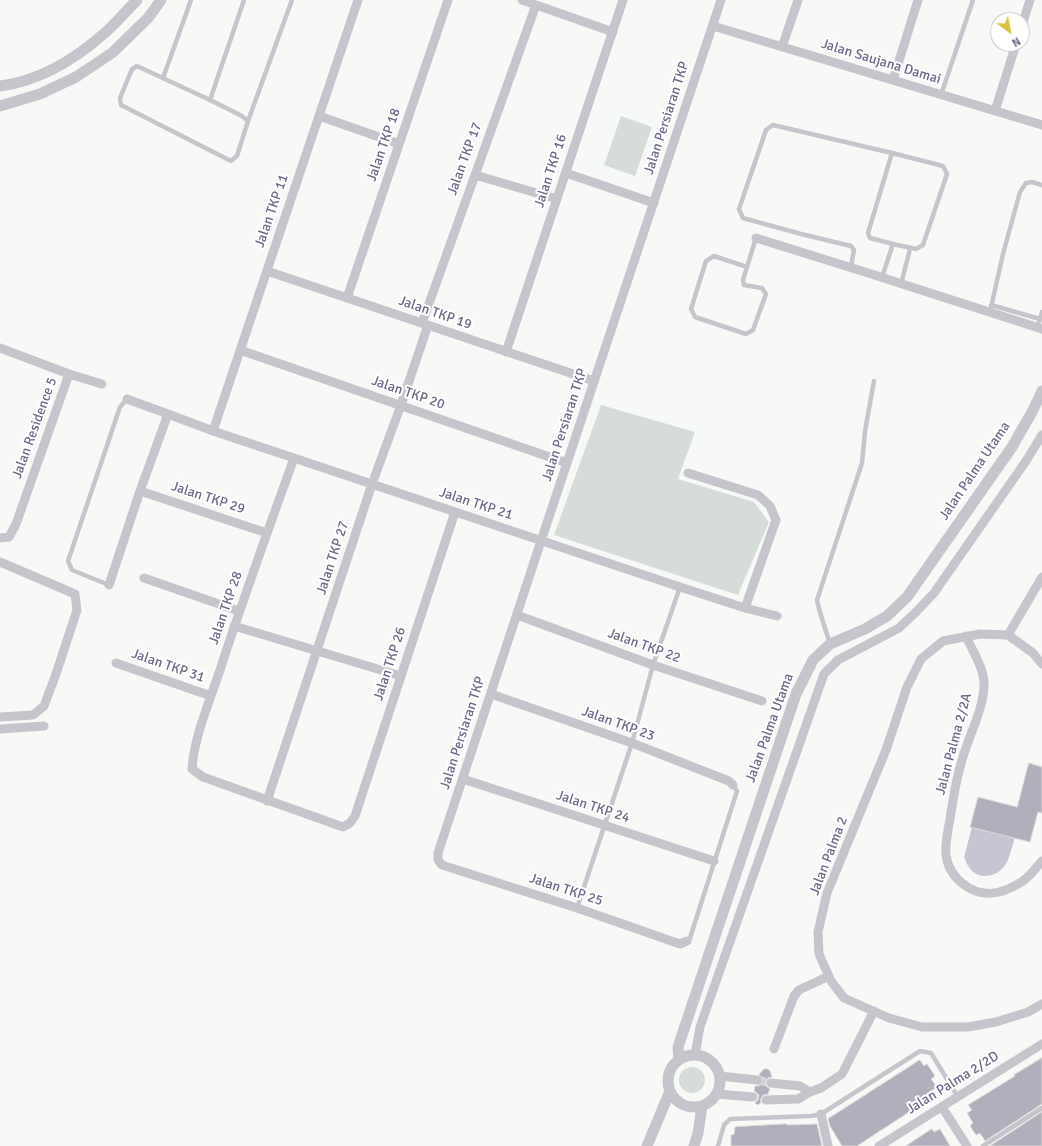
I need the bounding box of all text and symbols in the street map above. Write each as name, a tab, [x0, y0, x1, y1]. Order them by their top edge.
north arrow	[990, 12, 1030, 52]
text: N	[1009, 34, 1023, 49]
street label: Jalan Saujana Damai	[819, 36, 943, 88]
street label: Jalan Persiaran TKP	[641, 59, 693, 177]
street label: Jalan TKP 18	[364, 106, 404, 184]
street label: Jalan TKP 17	[444, 120, 486, 198]
street label: Jalan TKP 16	[531, 132, 571, 210]
street label: Jalan TKP 11	[252, 172, 292, 250]
street label: Jalan TKP 19	[396, 293, 474, 333]
street label: Jalan Persiaran TKP	[539, 366, 591, 484]
street label: Jalan TKP 20	[369, 373, 447, 413]
street label: Jalan Residence 5	[9, 375, 61, 481]
street label: Jalan Palma Utama	[936, 419, 1014, 523]
street label: Jalan TKP 29	[169, 478, 247, 518]
street label: Jalan TKP 21	[437, 484, 515, 524]
street label: Jalan TKP 27	[313, 519, 353, 597]
street label: Jalan TKP 28	[206, 569, 246, 647]
street label: Jalan TKP 26	[370, 625, 410, 703]
street label: Jalan TKP 22	[605, 625, 683, 667]
street label: Jalan TKP 31	[129, 646, 207, 686]
street label: Jalan Palma Utama	[742, 671, 798, 785]
street label: Jalan Persiaran TKP	[437, 674, 489, 792]
street label: Jalan Palma 2/2A	[932, 691, 976, 797]
street label: Jalan TKP 23	[579, 703, 657, 745]
street label: Jalan TKP 24	[554, 787, 632, 827]
street label: Jalan Palma 2	[806, 814, 852, 898]
street label: Jalan TKP 25	[527, 870, 605, 910]
street label: Jalan Palma 2/2D	[904, 1048, 1002, 1118]

